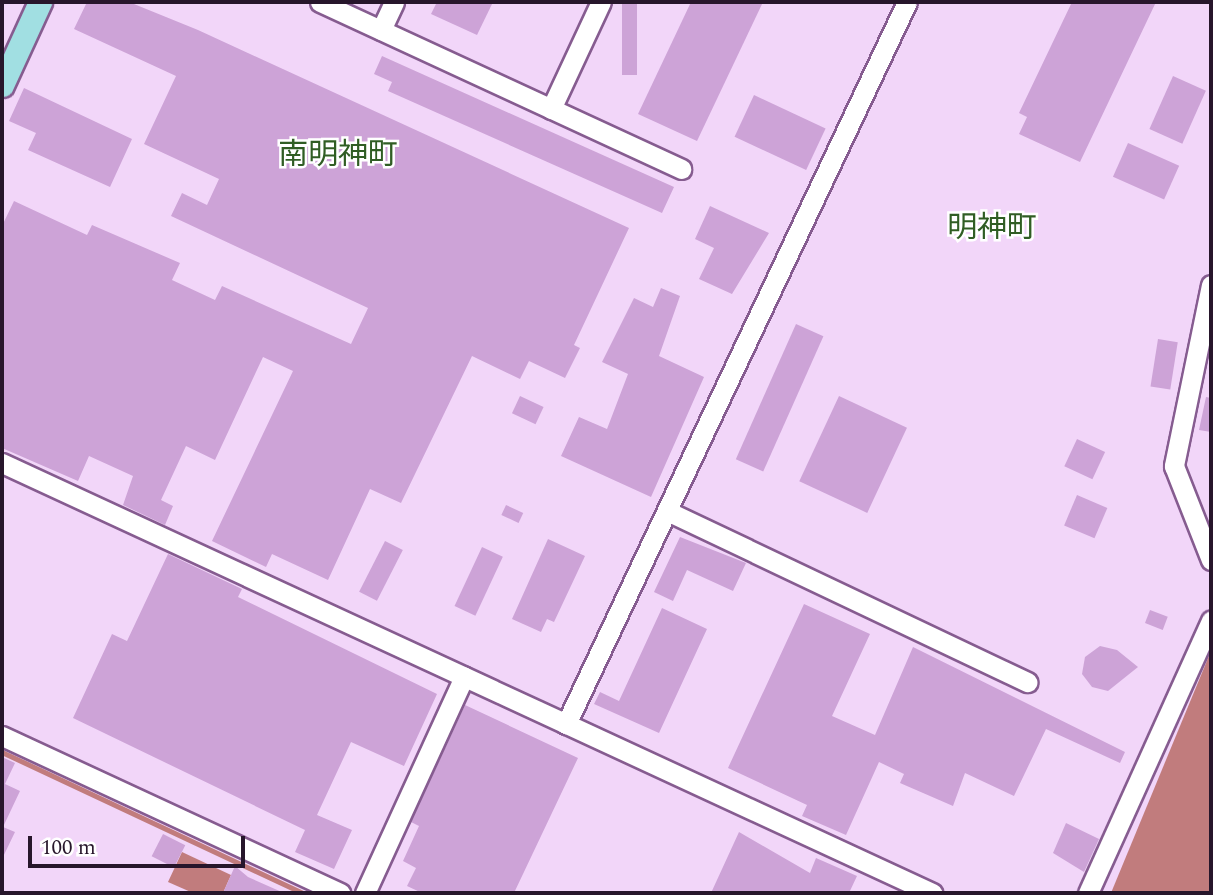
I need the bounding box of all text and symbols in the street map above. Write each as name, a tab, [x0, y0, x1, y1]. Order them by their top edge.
district label: 南明神町	[278, 137, 398, 173]
district label: 明神町	[947, 210, 1037, 246]
scale bar	[32, 822, 248, 866]
text: 100 m	[41, 832, 96, 864]

